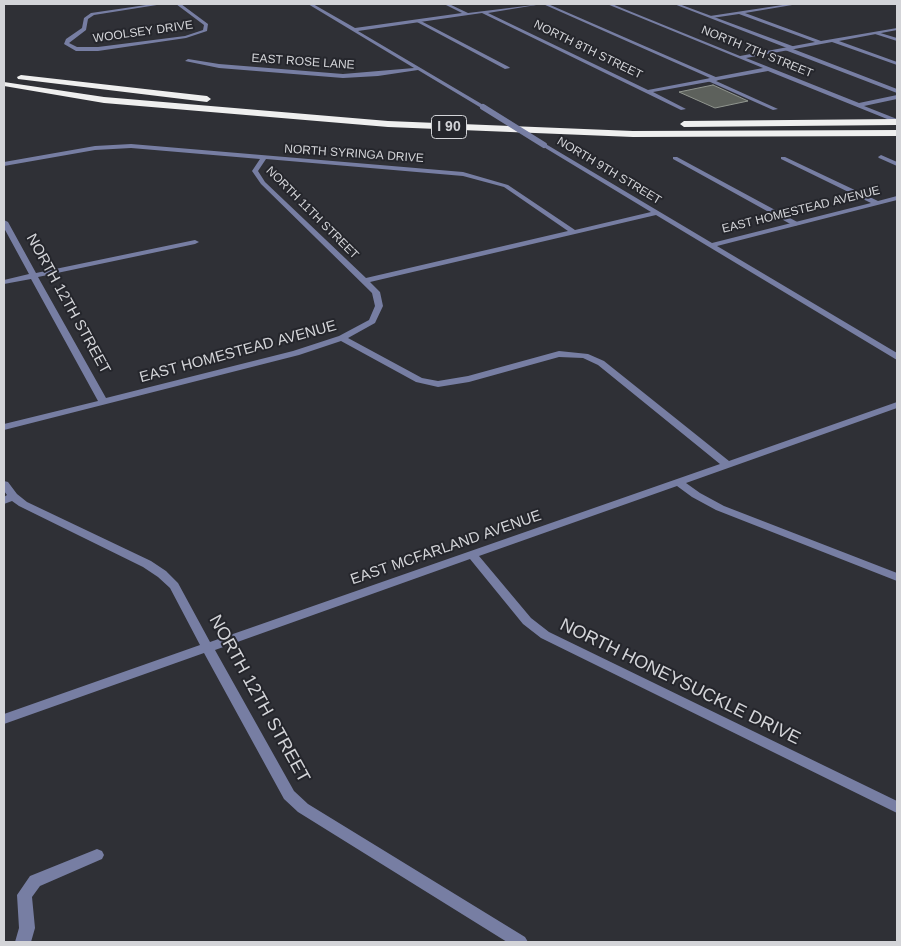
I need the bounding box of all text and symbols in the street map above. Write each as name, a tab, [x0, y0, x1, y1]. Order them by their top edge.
street label: NORTH 8TH STREET	[531, 17, 645, 83]
street label: WOOLSEY DRIVE	[92, 18, 194, 46]
street label: NORTH 7TH STREET	[699, 23, 815, 81]
street label: EAST ROSE LANE	[251, 51, 355, 73]
road number: I 90	[432, 115, 466, 138]
street label: NORTH 9TH STREET	[554, 134, 664, 208]
street label: NORTH SYRINGA DRIVE	[284, 142, 424, 166]
street label: NORTH 11TH STREET	[263, 164, 361, 262]
street label: EAST HOMESTEAD AVENUE	[720, 183, 882, 237]
street label: NORTH 12TH STREET	[22, 231, 114, 377]
street label: EAST HOMESTEAD AVENUE	[138, 317, 338, 387]
street label: EAST MCFARLAND AVENUE	[348, 507, 544, 589]
street label: NORTH 12TH STREET	[204, 611, 314, 787]
street label: NORTH HONEYSUCKLE DRIVE	[556, 614, 804, 750]

